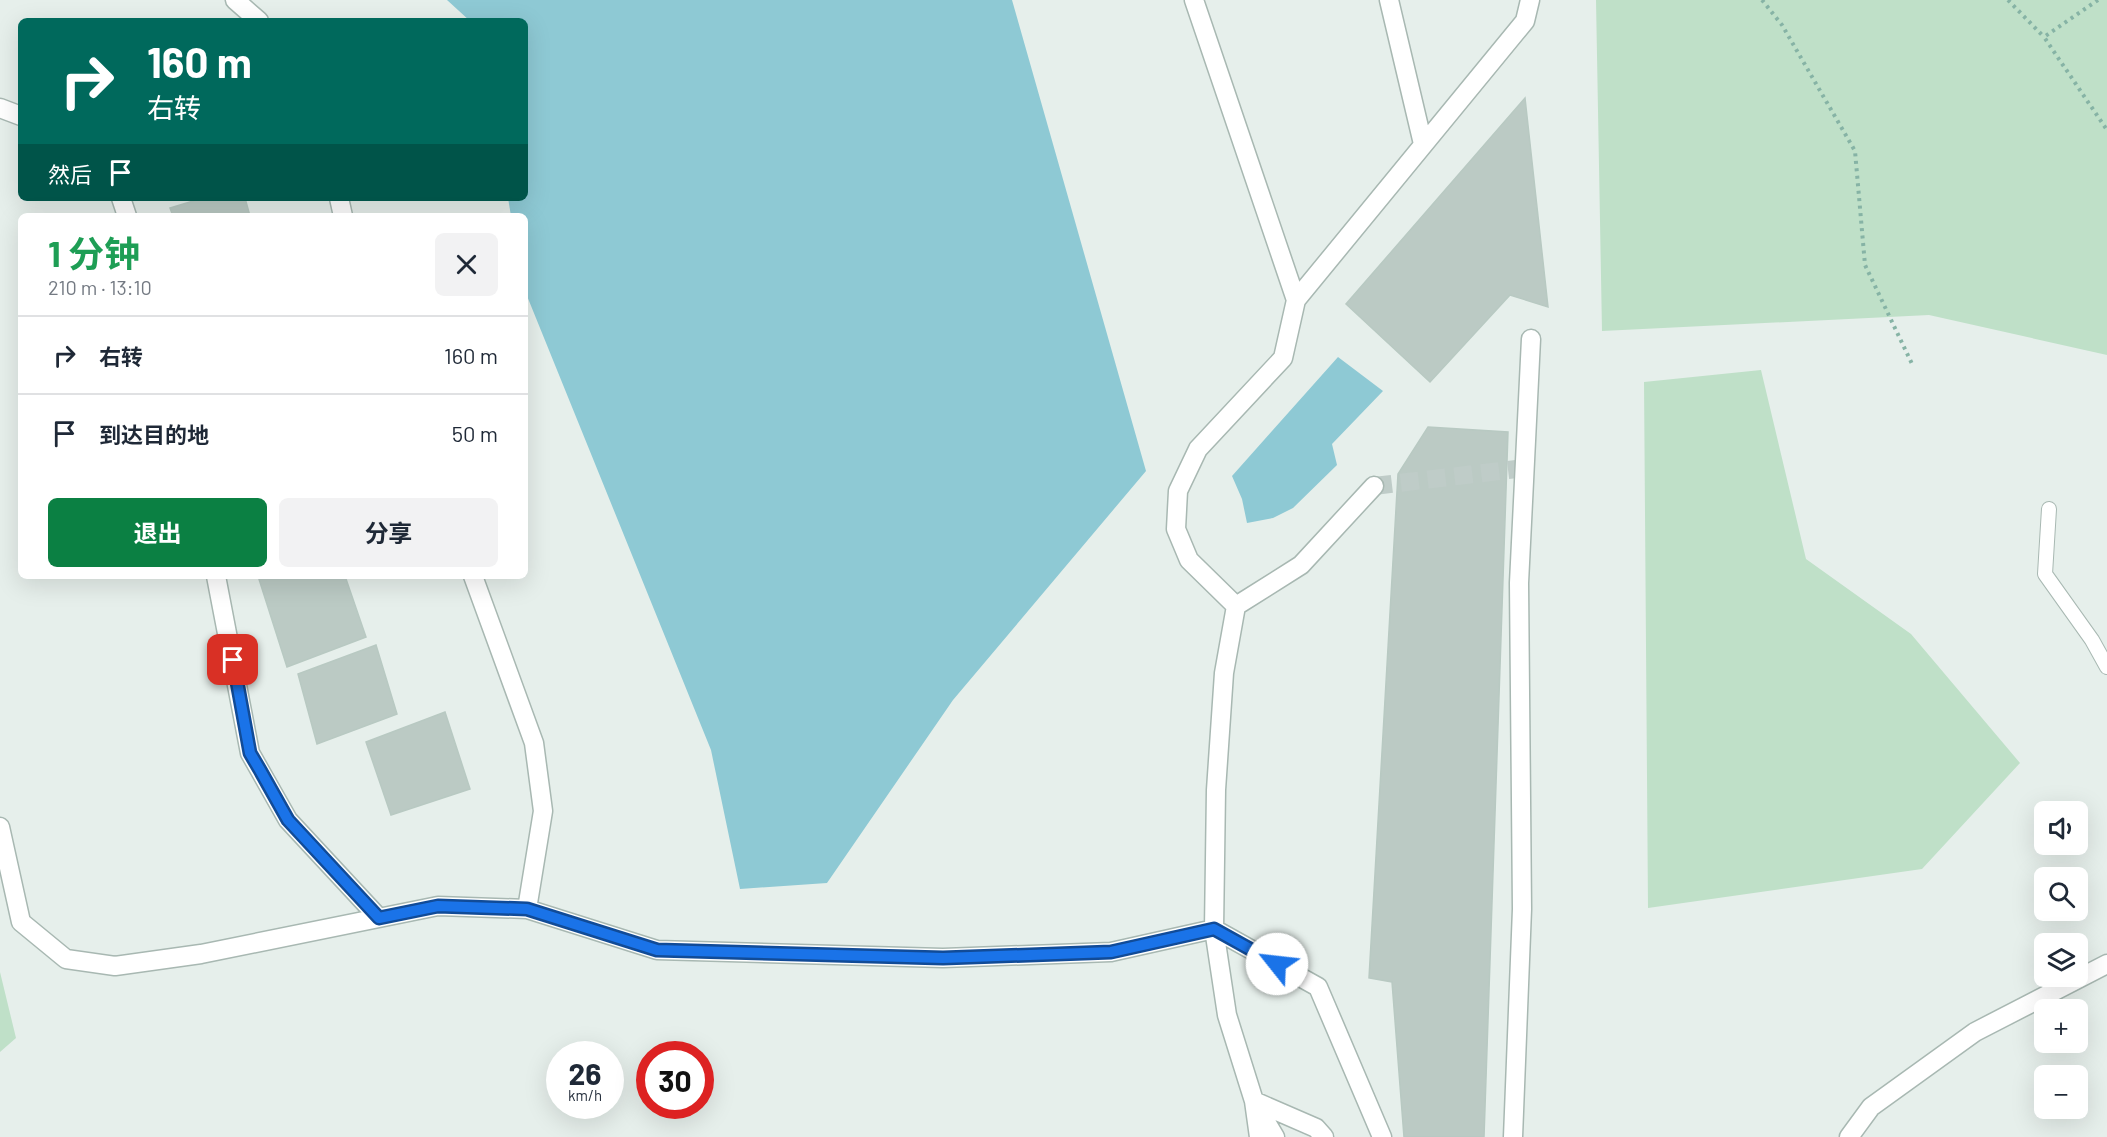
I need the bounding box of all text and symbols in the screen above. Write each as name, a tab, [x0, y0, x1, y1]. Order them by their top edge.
text: 160 m	[147, 36, 252, 86]
icon: right	[48, 42, 126, 120]
text: 右转	[147, 91, 201, 123]
icon: arrive	[104, 156, 137, 189]
text: 然后	[48, 161, 92, 187]
text: 1 分钟	[48, 231, 140, 274]
button: close	[435, 233, 498, 296]
text: 210 m · 13:10	[48, 275, 152, 299]
icon: right	[48, 339, 81, 372]
text: 160 m	[444, 342, 498, 368]
text: 右转	[99, 343, 143, 369]
icon: arrive	[48, 417, 81, 450]
text: 50 m	[452, 420, 498, 446]
text: 到达目的地	[99, 421, 209, 447]
button: 退出	[48, 498, 267, 567]
button: 分享	[279, 498, 498, 567]
pin	[207, 634, 258, 685]
icon: arrive	[216, 643, 249, 676]
map controls	[2034, 801, 2088, 1119]
button: sound	[2034, 801, 2088, 855]
button: search	[2034, 867, 2088, 921]
position arrow	[1245, 932, 1309, 996]
button: layers	[2034, 933, 2088, 987]
button: +	[2034, 999, 2088, 1053]
speed limit sign: 30	[636, 1041, 714, 1119]
text: 26	[569, 1055, 601, 1091]
button: −	[2034, 1065, 2088, 1119]
text: km/h	[568, 1086, 602, 1104]

